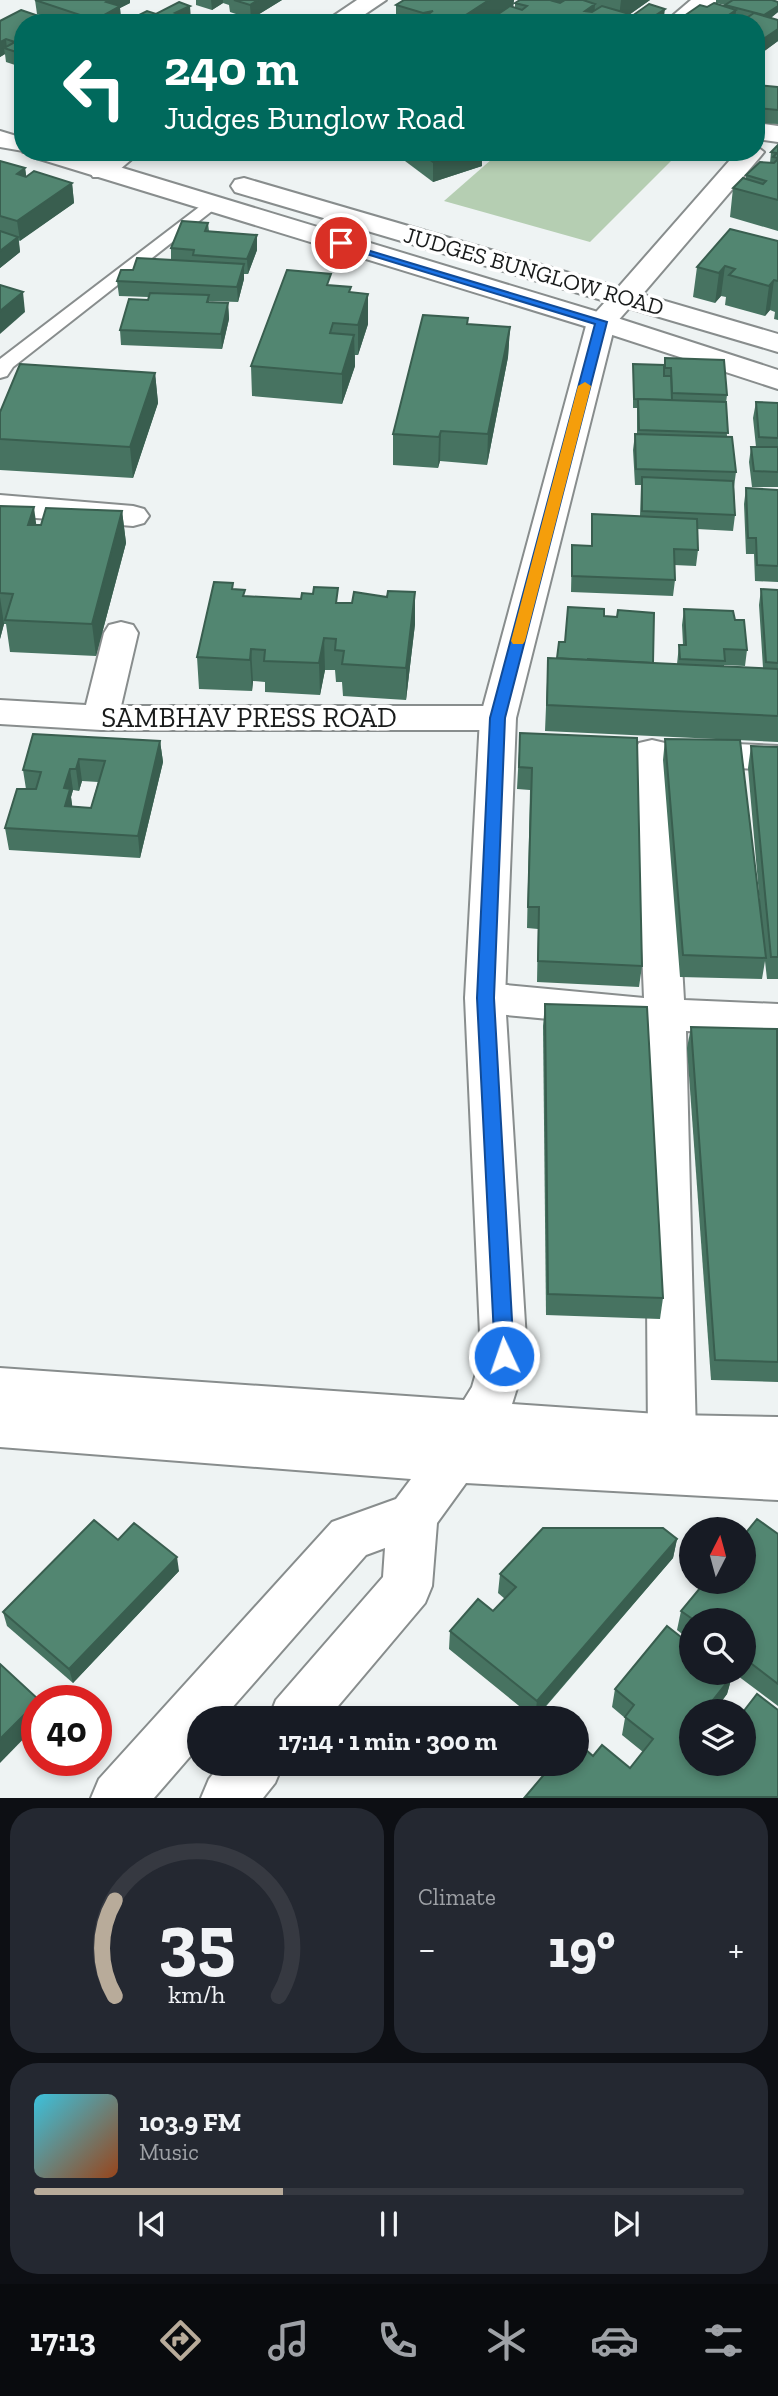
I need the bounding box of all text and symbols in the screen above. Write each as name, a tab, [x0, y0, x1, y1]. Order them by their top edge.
text: 240 m	[164, 39, 299, 98]
icon: left	[49, 42, 140, 133]
text: Judges Bunglow Road	[164, 99, 465, 137]
pin	[311, 213, 371, 273]
street label: JUDGES BUNGLOW ROAD	[401, 220, 667, 322]
icon: arrive	[322, 224, 360, 262]
street label: SAMBHAV PRESS ROAD	[101, 701, 397, 734]
position arrow	[467, 1319, 541, 1393]
north arrow	[679, 1517, 756, 1594]
map controls	[679, 1517, 756, 1776]
button: search	[679, 1608, 756, 1685]
speed limit sign: 40	[21, 1685, 112, 1776]
button: layers	[679, 1699, 756, 1776]
text: 17:14 · 1 min · 300 m	[279, 1725, 497, 1757]
text: Climate	[418, 1883, 496, 1911]
text: 35	[159, 1898, 235, 1986]
text: 19°	[548, 1918, 615, 1980]
text: −	[418, 1926, 436, 1972]
text: +	[728, 1926, 744, 1972]
text: km/h	[168, 1979, 226, 2009]
text: 103.9 FM	[139, 2106, 241, 2138]
text: Music	[139, 2138, 199, 2166]
icon: previous	[133, 2205, 171, 2243]
icon: pause	[370, 2205, 408, 2243]
icon: next	[607, 2205, 645, 2243]
icon: directions	[156, 2316, 205, 2365]
icon: music	[264, 2316, 313, 2365]
icon: phone	[373, 2316, 422, 2365]
icon: climate	[482, 2316, 531, 2365]
icon: car	[590, 2316, 639, 2365]
icon: filters	[699, 2316, 748, 2365]
text: 17:13	[30, 2321, 96, 2359]

